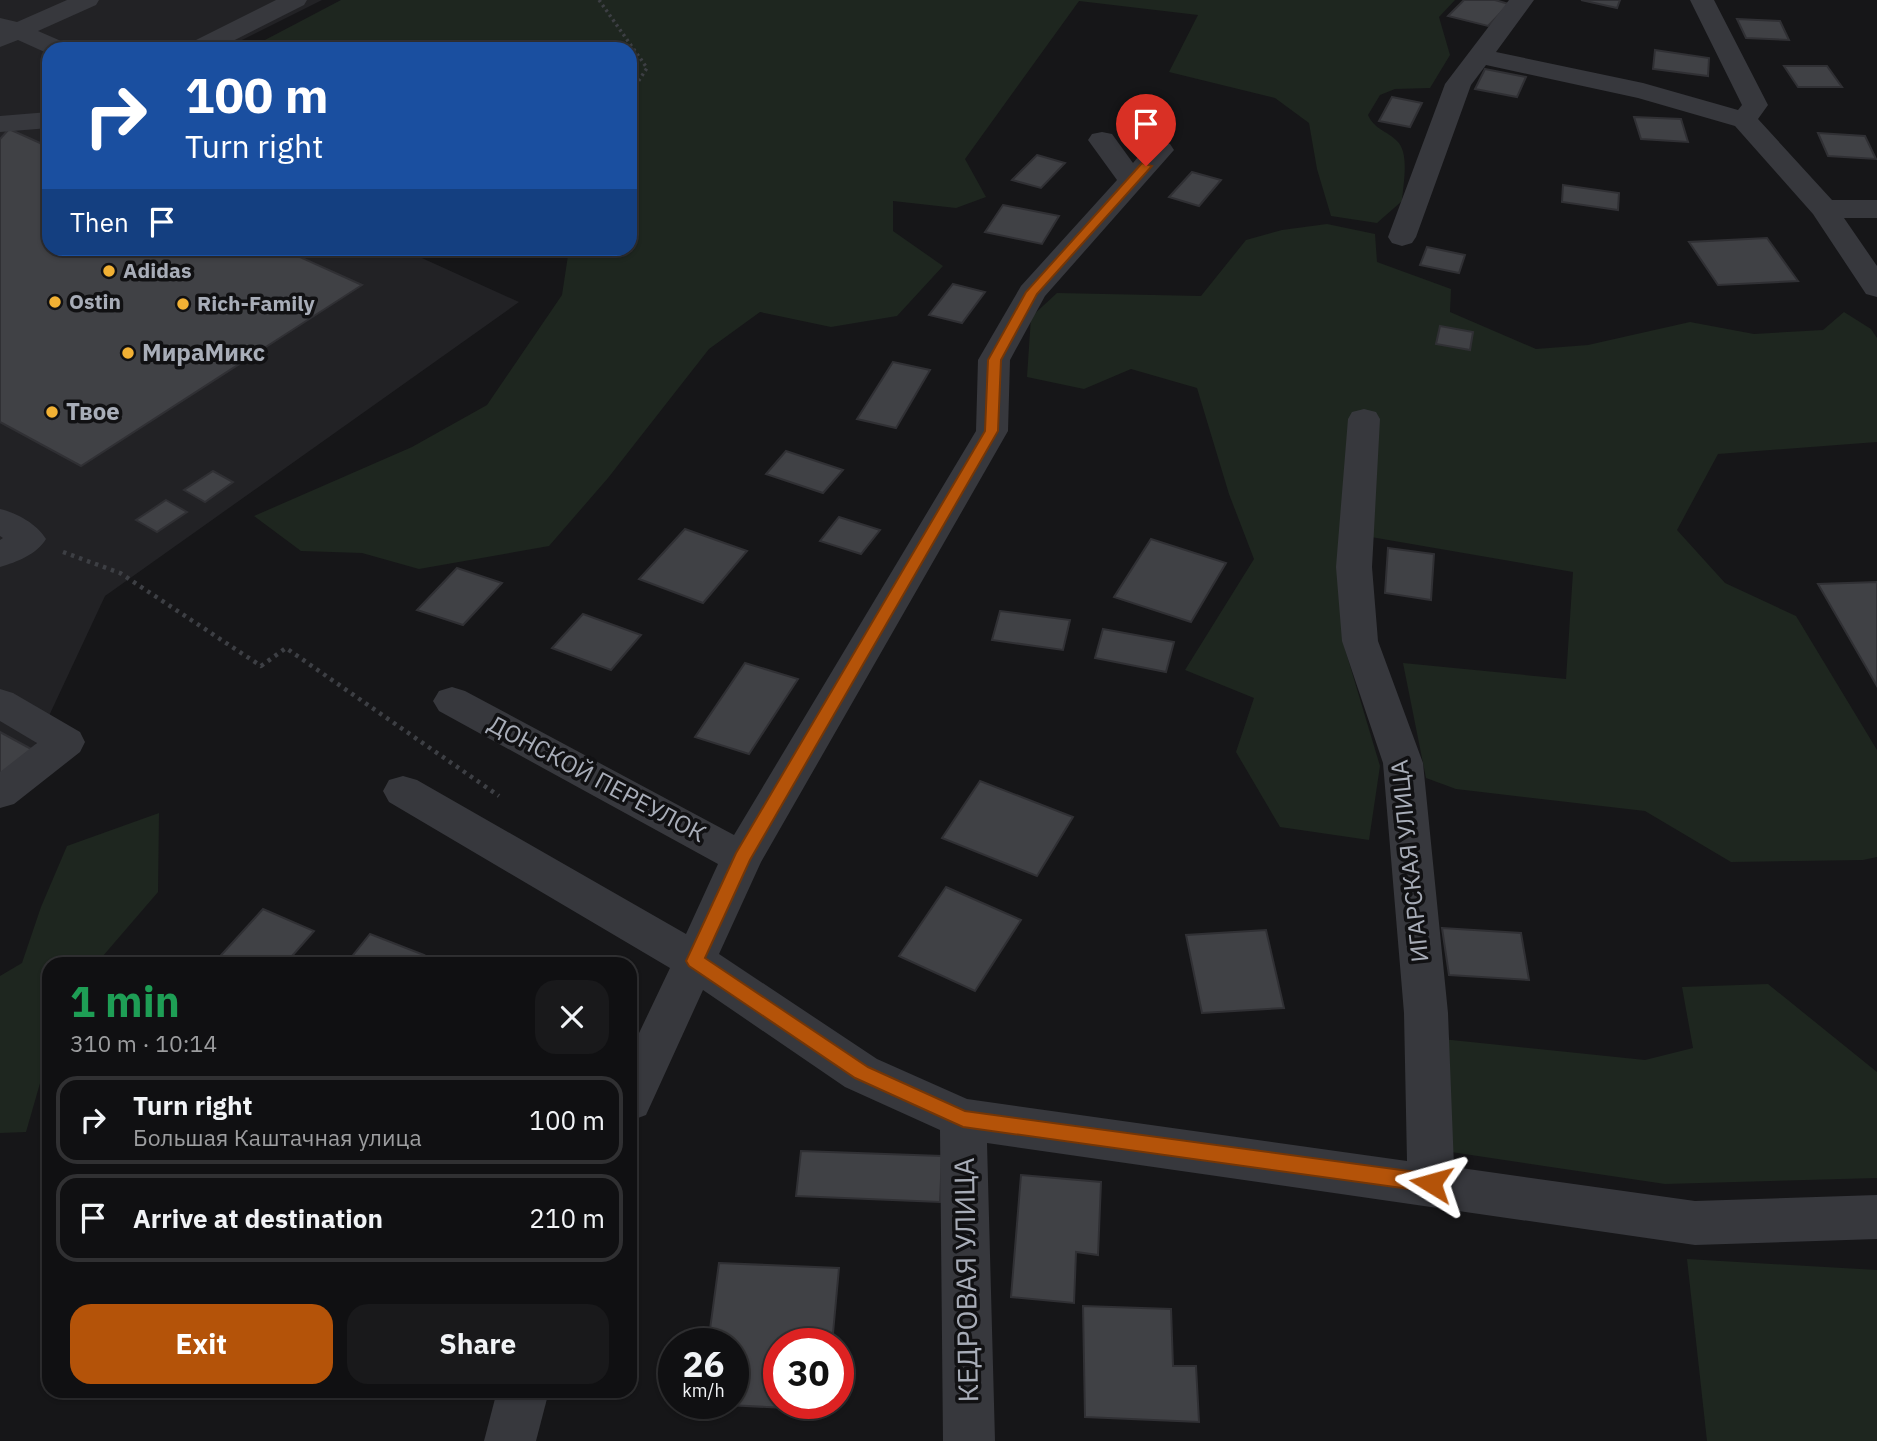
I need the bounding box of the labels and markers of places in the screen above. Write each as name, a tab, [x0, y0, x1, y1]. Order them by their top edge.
pin	[1116, 94, 1176, 166]
place label: Adidas	[123, 256, 191, 284]
marker: Adidas	[101, 263, 117, 279]
place label: Ostin	[69, 287, 121, 315]
place label: Rich-Family	[197, 289, 315, 317]
marker: Ostin	[47, 294, 63, 310]
marker: Rich-Family	[175, 296, 191, 312]
place label: МираМикс	[142, 336, 265, 368]
marker: МираМикс	[120, 345, 136, 361]
place label: Твое	[66, 395, 120, 427]
marker: Твое	[44, 404, 60, 420]

